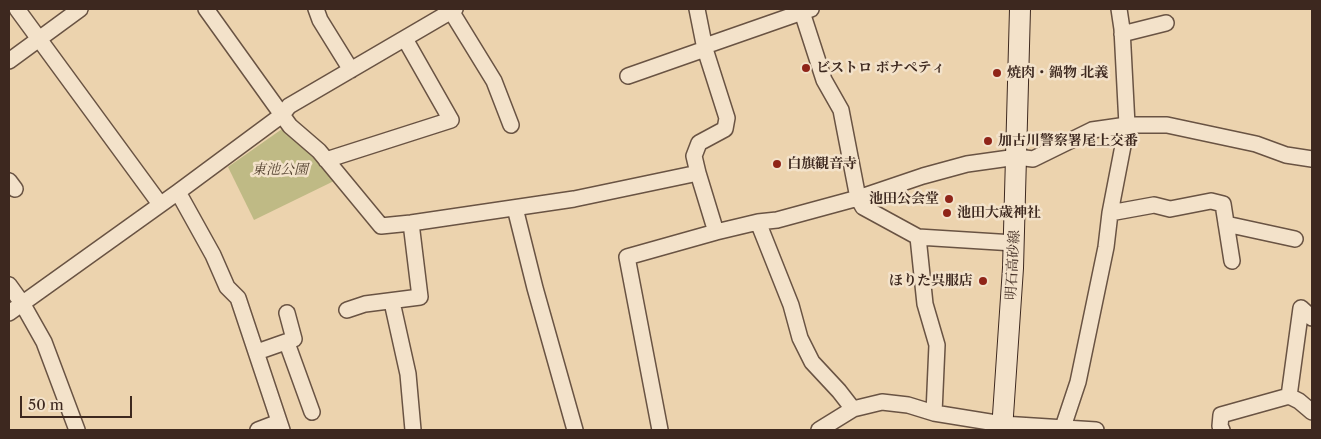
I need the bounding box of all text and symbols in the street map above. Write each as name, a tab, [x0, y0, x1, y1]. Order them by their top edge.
place label: ビストロ ボナペティ	[816, 60, 946, 76]
marker: ビストロ ボナペティ	[800, 62, 812, 74]
place label: 焼肉・鍋物 北義	[1007, 65, 1109, 81]
marker: 焼肉・鍋物 北義	[991, 67, 1003, 79]
place label: 加古川警察署尾上交番	[998, 133, 1138, 149]
marker: 加古川警察署尾上交番	[982, 135, 994, 147]
place label: 白旗観音寺	[787, 156, 857, 172]
marker: 白旗観音寺	[771, 158, 783, 170]
park label: 東池公園	[252, 162, 308, 178]
place label: 池田公会堂	[869, 191, 939, 207]
marker: 池田公会堂	[943, 193, 955, 205]
place label: 池田大歳神社	[957, 205, 1041, 221]
marker: 池田大歳神社	[941, 207, 953, 219]
street label: 明石高砂線	[1003, 230, 1023, 300]
place label: ほりた呉服店	[889, 273, 973, 289]
marker: ほりた呉服店	[977, 275, 989, 287]
scale bar	[22, 386, 135, 418]
text: 50 m	[28, 395, 64, 414]

